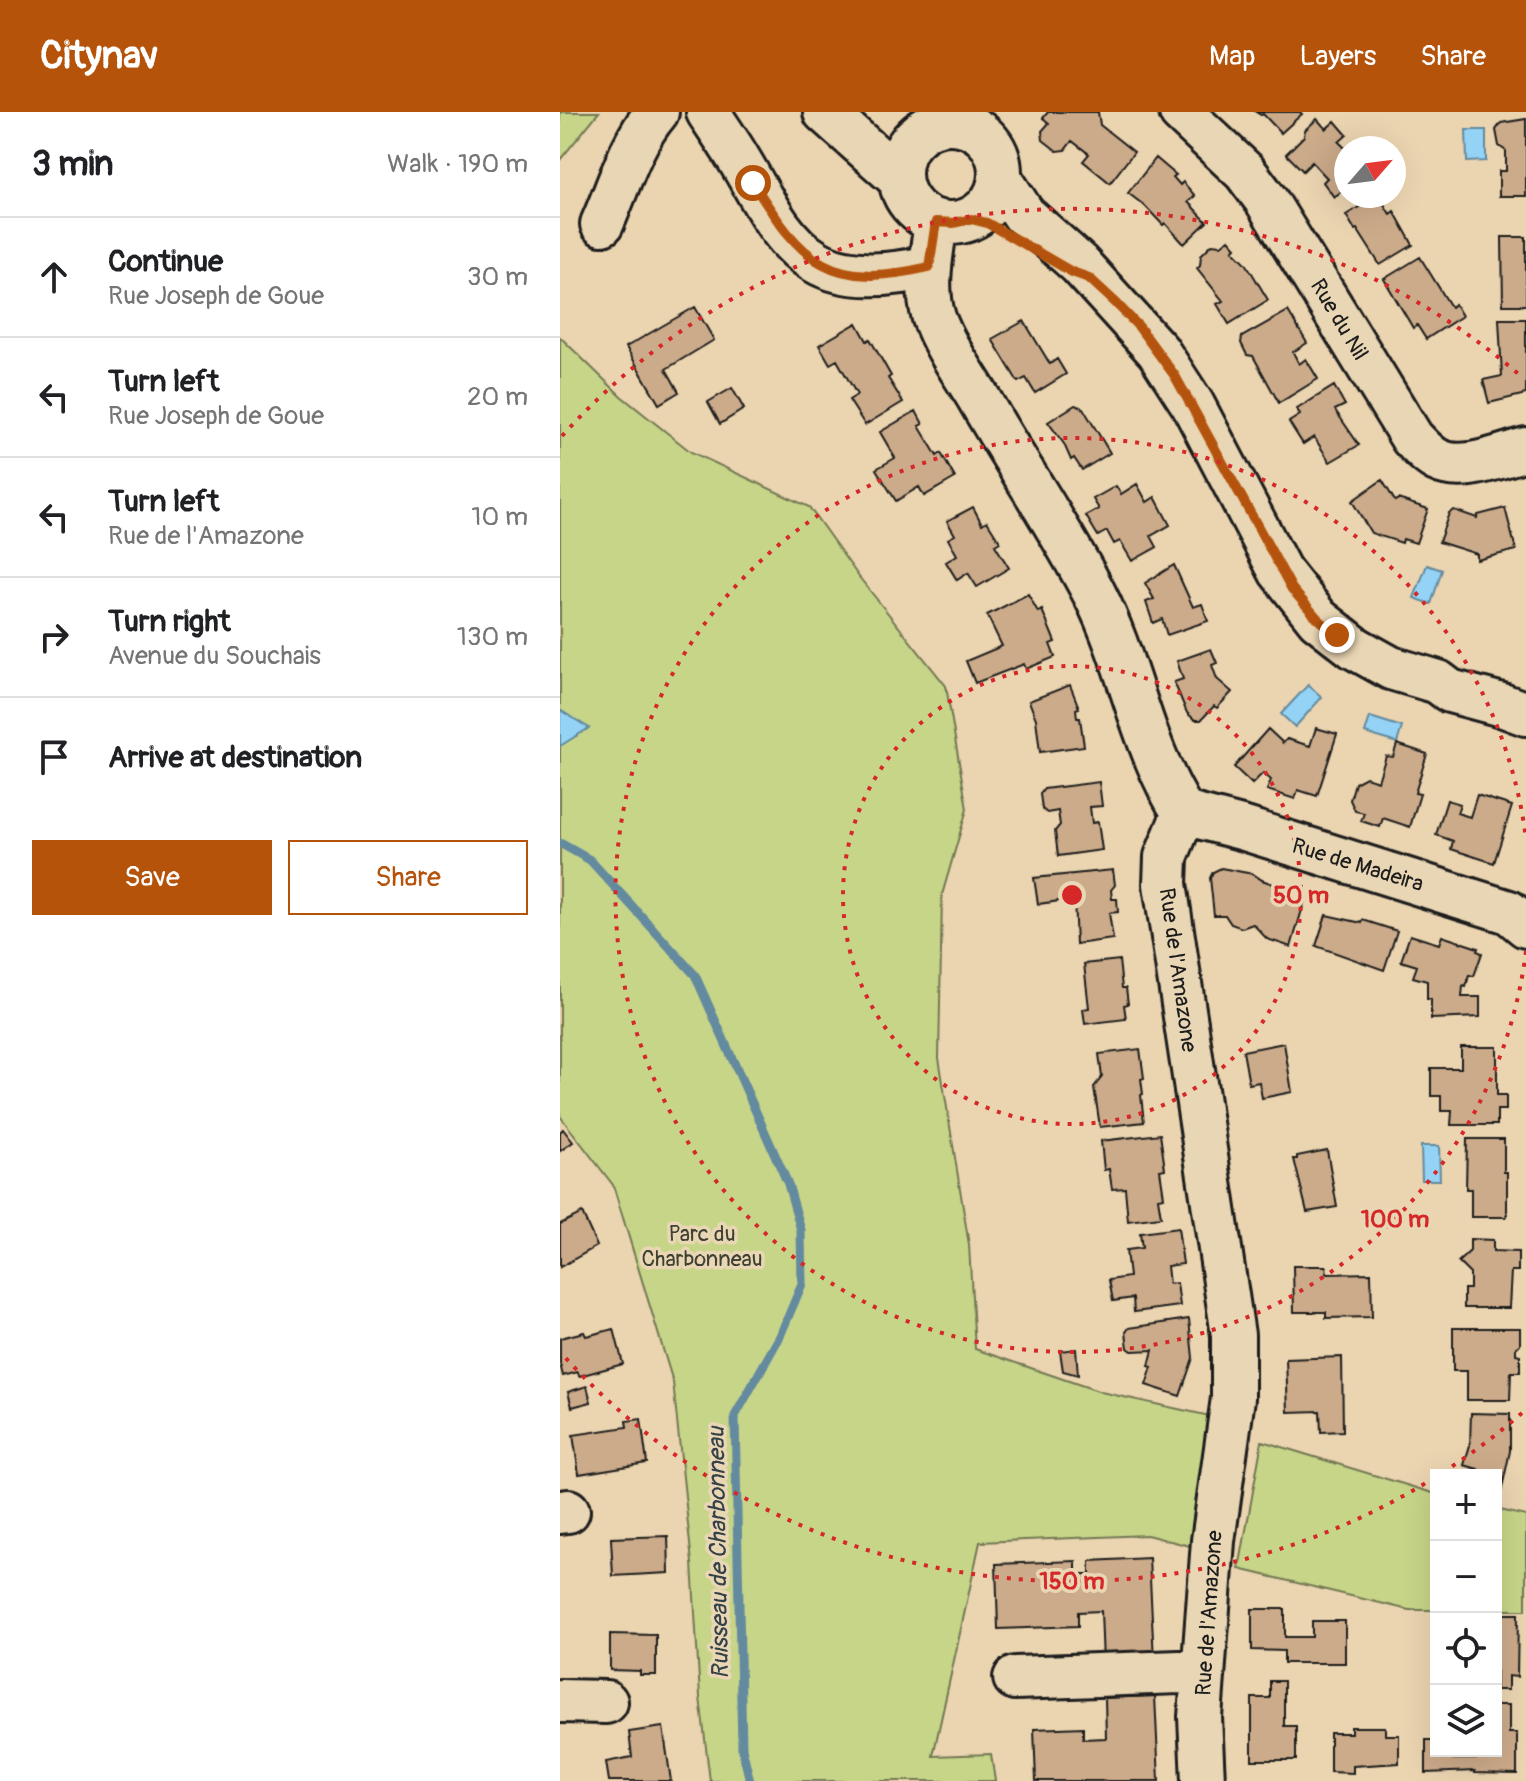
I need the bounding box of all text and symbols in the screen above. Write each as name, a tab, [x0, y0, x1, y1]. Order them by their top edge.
text: Citynav	[40, 32, 158, 80]
text: Map	[1209, 39, 1255, 74]
text: Layers	[1299, 39, 1376, 74]
text: Share	[1420, 39, 1486, 74]
north arrow	[1334, 136, 1406, 208]
text: 3 min	[32, 143, 114, 186]
text: Walk · 190 m	[387, 148, 528, 180]
route start	[735, 165, 771, 201]
text: Continue	[108, 243, 223, 280]
icon: ahead	[32, 255, 76, 299]
text: 30 m	[467, 261, 528, 293]
street label: Rue du Nil	[1304, 274, 1374, 365]
text: Rue Joseph de Goue	[108, 280, 324, 312]
text: Turn left	[108, 363, 219, 400]
icon: left	[32, 375, 76, 419]
text: 20 m	[467, 381, 528, 413]
text: Rue Joseph de Goue	[108, 400, 324, 432]
text: Turn left	[108, 483, 219, 520]
icon: left	[32, 495, 76, 539]
text: 10 m	[471, 501, 528, 533]
text: Rue de l'Amazone	[108, 520, 304, 552]
text: Turn right	[108, 603, 231, 640]
icon: right	[32, 615, 76, 659]
route end	[1319, 617, 1355, 653]
text: 130 m	[457, 621, 528, 653]
text: Avenue du Souchais	[108, 640, 321, 672]
icon: arrive	[32, 735, 76, 779]
text: Arrive at destination	[108, 739, 362, 776]
street label: Rue de Madeira	[1289, 832, 1427, 898]
button: Save	[32, 840, 272, 915]
button: Share	[288, 840, 528, 915]
centre of rings	[1058, 881, 1086, 909]
text: 50 m	[1273, 881, 1329, 910]
street label: Rue de l'Amazone	[1153, 886, 1203, 1054]
text: 100 m	[1361, 1205, 1429, 1234]
park label: Parc du Charbonneau	[642, 1220, 762, 1273]
water label: Ruisseau de Charbonneau	[702, 1425, 735, 1679]
map controls	[1430, 1469, 1502, 1757]
button: +	[1430, 1469, 1502, 1541]
street label: Rue de l'Amazone	[1189, 1529, 1229, 1697]
button: −	[1430, 1541, 1502, 1613]
text: 150 m	[1039, 1567, 1105, 1596]
button: locate	[1430, 1613, 1502, 1685]
button: layers	[1430, 1685, 1502, 1757]

